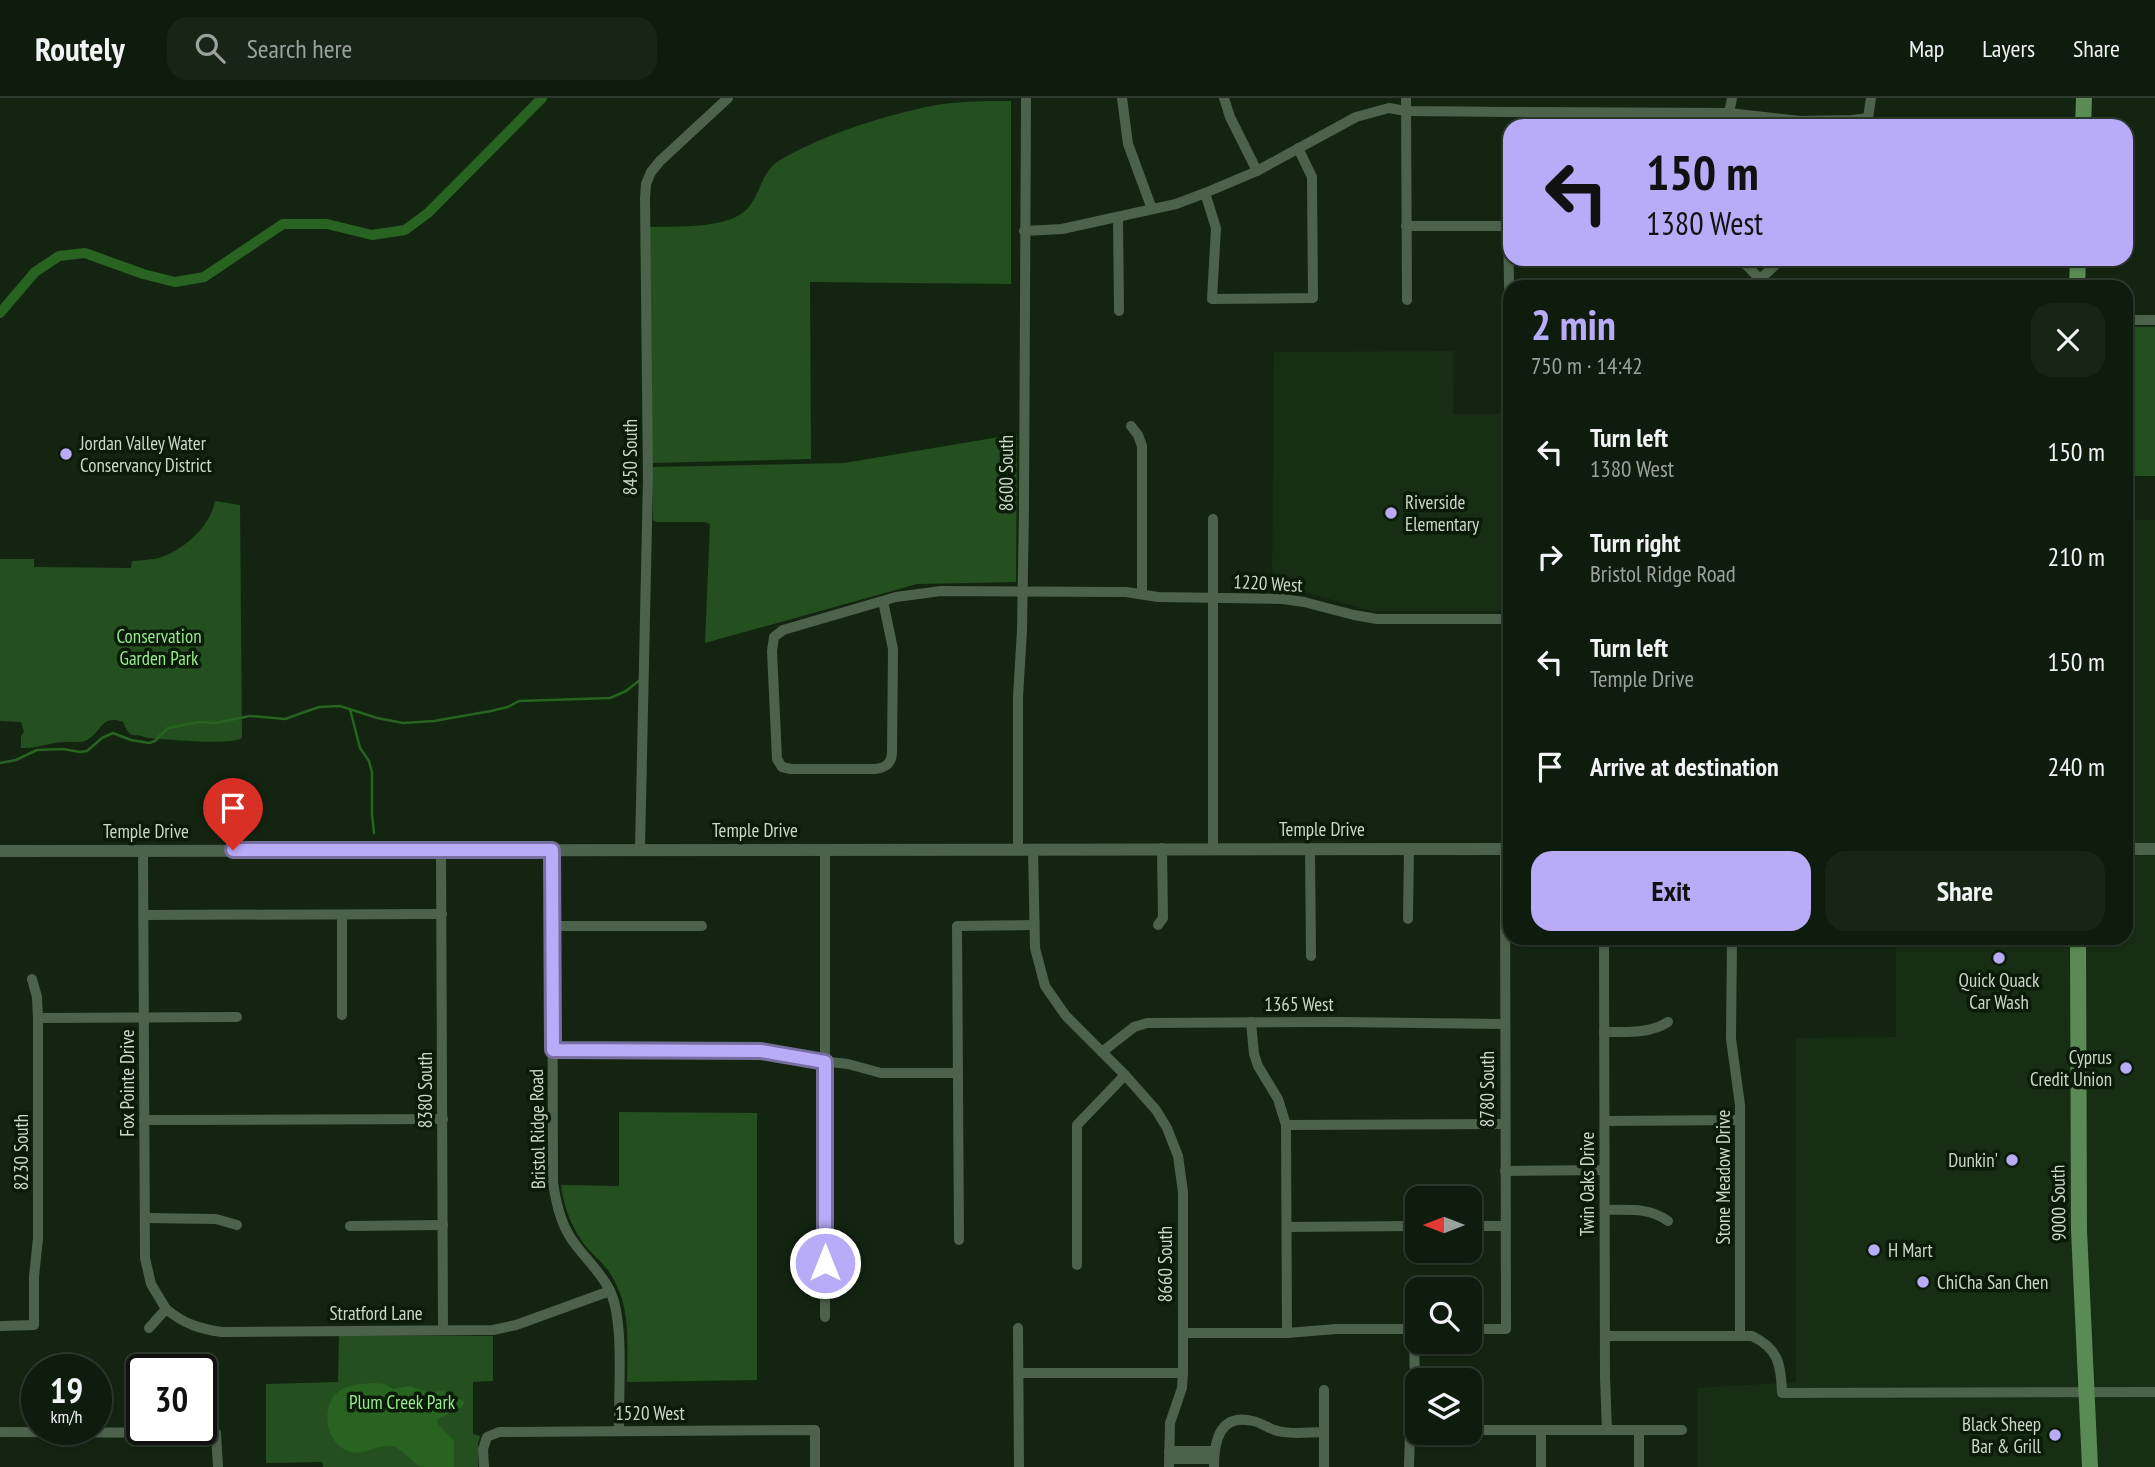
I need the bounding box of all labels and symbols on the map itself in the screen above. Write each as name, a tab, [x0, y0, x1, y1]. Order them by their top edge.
street label: 8450 South	[618, 419, 642, 495]
place label: Jordan Valley Water Conservancy District	[79, 431, 213, 477]
street label: 8600 South	[994, 435, 1018, 511]
marker: Jordan Valley Water Conservancy District	[58, 446, 74, 462]
place label: Riverside Elementary	[1405, 490, 1480, 536]
marker: Riverside Elementary	[1383, 505, 1399, 521]
street label: 1220 West	[1233, 569, 1304, 597]
park label: Conservation Garden Park	[116, 624, 202, 670]
pin	[203, 778, 263, 850]
street label: Temple Drive	[1279, 817, 1365, 841]
street label: Temple Drive	[712, 818, 798, 842]
street label: Temple Drive	[103, 819, 189, 843]
marker: Quick Quack Car Wash	[1991, 950, 2007, 966]
place label: Quick Quack Car Wash	[1959, 968, 2040, 1014]
street label: 1365 West	[1264, 992, 1335, 1016]
street label: Fox Pointe Drive	[115, 1029, 139, 1137]
place label: Cyprus Credit Union	[2030, 1045, 2112, 1091]
street label: 8780 South	[1475, 1051, 1499, 1127]
street label: 8380 South	[413, 1052, 437, 1128]
marker: Cyprus Credit Union	[2118, 1060, 2134, 1076]
street label: Bristol Ridge Road	[524, 1069, 550, 1189]
street label: Stone Meadow Drive	[1711, 1109, 1735, 1244]
street label: 8230 South	[9, 1114, 33, 1190]
street label: Twin Oaks Drive	[1575, 1132, 1599, 1236]
place label: Dunkin'	[1948, 1148, 1998, 1172]
marker: Dunkin'	[2004, 1152, 2020, 1168]
street label: 9000 South	[2045, 1165, 2071, 1241]
north arrow	[1405, 1186, 1482, 1264]
position arrow	[788, 1226, 862, 1300]
street label: 8660 South	[1153, 1226, 1177, 1302]
place label: H Mart	[1888, 1238, 1934, 1262]
marker: H Mart	[1866, 1242, 1882, 1258]
place label: ChiCha San Chen	[1937, 1270, 2048, 1294]
marker: ChiCha San Chen	[1915, 1274, 1931, 1290]
street label: Stratford Lane	[329, 1301, 423, 1325]
speed limit sign: 30	[126, 1354, 217, 1445]
park label: Plum Creek Park	[349, 1390, 456, 1414]
street label: 1520 West	[615, 1401, 686, 1425]
place label: Black Sheep Bar & Grill	[1962, 1412, 2042, 1458]
marker: Black Sheep Bar & Grill	[2047, 1427, 2063, 1443]

